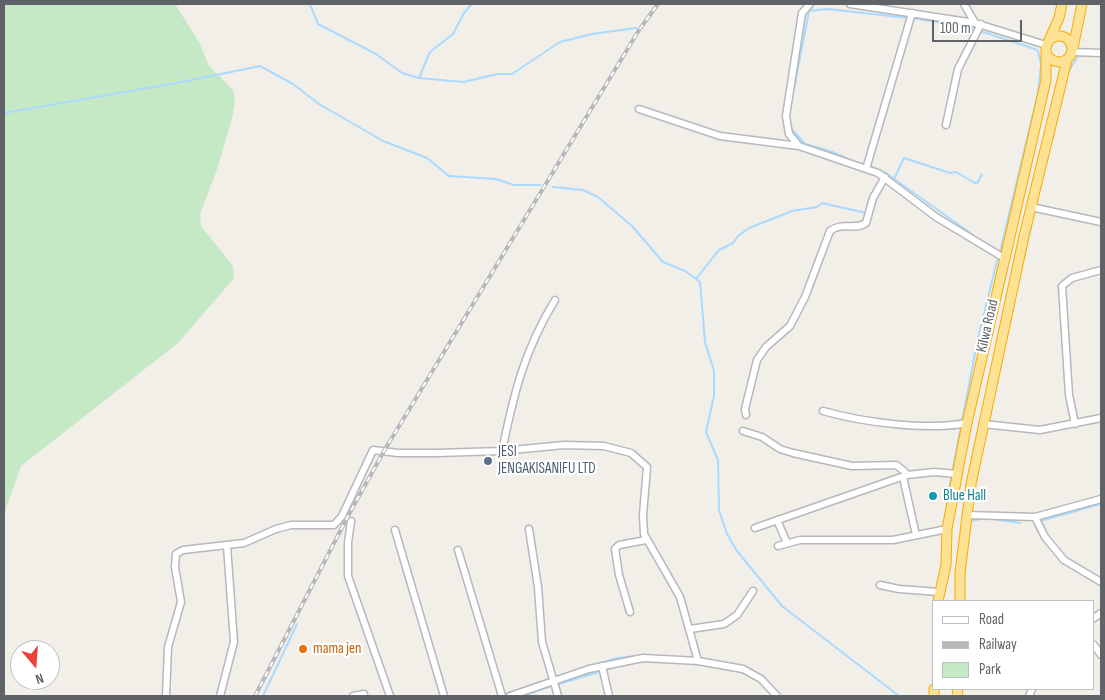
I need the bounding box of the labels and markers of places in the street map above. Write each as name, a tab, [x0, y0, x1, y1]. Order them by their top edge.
place label: JESI JENGAKISANIFU LTD	[498, 443, 596, 478]
marker: JESI JENGAKISANIFU LTD	[482, 455, 494, 467]
place label: Blue Hall	[943, 487, 986, 505]
marker: Blue Hall	[927, 490, 939, 502]
place label: mama jen	[313, 640, 361, 658]
marker: mama jen	[297, 643, 309, 655]

